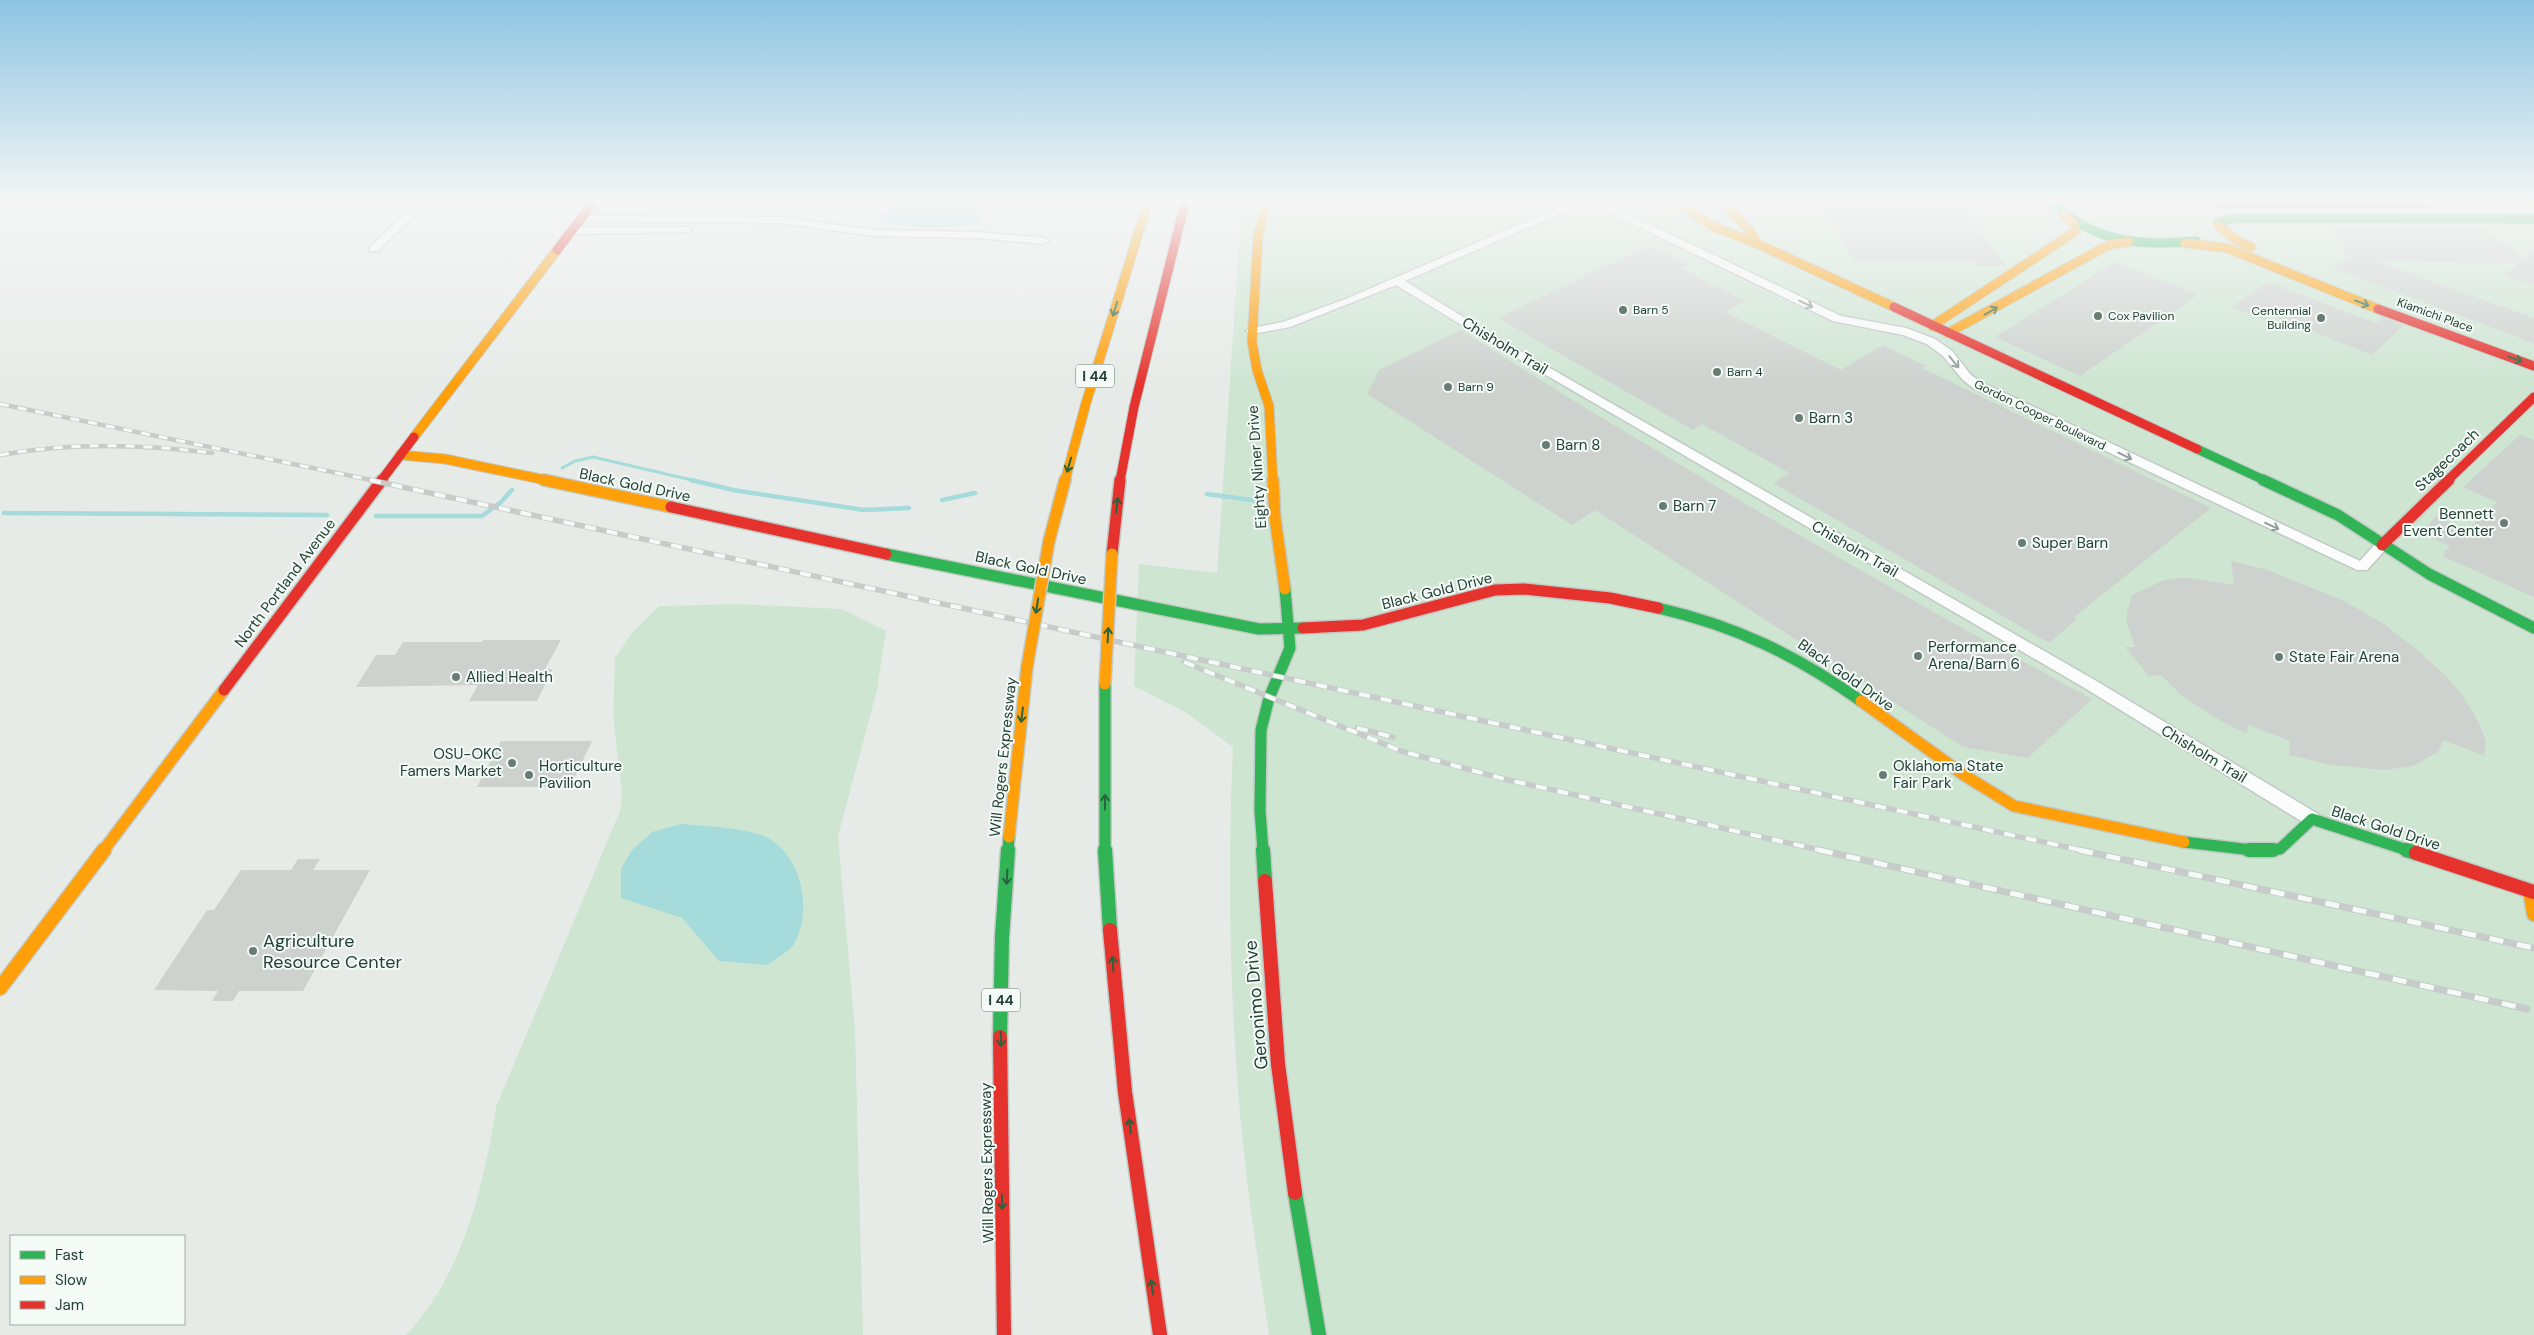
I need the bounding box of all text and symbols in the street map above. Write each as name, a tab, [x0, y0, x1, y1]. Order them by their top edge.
street label: Kiamichi Place	[2395, 294, 2475, 336]
one-way arrow	[2354, 299, 2370, 308]
one-way arrow	[1798, 300, 1813, 309]
one-way arrow	[1110, 301, 1120, 317]
place label: Barn 5	[1633, 302, 1669, 318]
place label: Centennial Building	[2251, 303, 2311, 333]
marker: Barn 5	[1617, 304, 1629, 316]
one-way arrow	[1984, 306, 1999, 316]
place label: Cox Pavilion	[2108, 308, 2174, 324]
marker: Cox Pavilion	[2092, 310, 2104, 322]
street label: Chisholm Trail	[1458, 312, 1552, 380]
marker: Centennial Building	[2315, 312, 2327, 324]
one-way arrow	[1948, 355, 1959, 368]
one-way arrow	[2507, 355, 2522, 364]
road number: I 44	[1076, 364, 1114, 388]
place label: Barn 4	[1727, 364, 1763, 380]
marker: Barn 4	[1711, 366, 1723, 378]
street label: Gordon Cooper Boulevard	[1971, 376, 2109, 454]
place label: Barn 9	[1458, 379, 1494, 395]
marker: Barn 9	[1442, 381, 1454, 393]
street label: Eighty Niner Drive	[1243, 405, 1271, 529]
place label: Barn 3	[1809, 408, 1853, 428]
marker: Barn 3	[1793, 412, 1805, 424]
street label: Stagecoach	[2410, 424, 2484, 496]
place label: Barn 8	[1556, 435, 1600, 455]
marker: Barn 8	[1540, 439, 1552, 451]
one-way arrow	[2117, 452, 2132, 461]
one-way arrow	[1064, 456, 1073, 472]
street label: Black Gold Drive	[578, 463, 692, 507]
place label: Barn 7	[1673, 496, 1716, 516]
one-way arrow	[1112, 498, 1122, 514]
marker: Barn 7	[1657, 500, 1669, 512]
place label: Bennett Event Center	[2403, 504, 2494, 541]
street label: North Portland Avenue	[230, 515, 340, 651]
street label: Chisholm Trail	[1808, 516, 1902, 582]
marker: Bennett Event Center	[2498, 517, 2510, 529]
one-way arrow	[2264, 521, 2279, 531]
place label: Super Barn	[2032, 533, 2108, 553]
marker: Super Barn	[2016, 537, 2028, 549]
street label: Black Gold Drive	[974, 546, 1088, 590]
street label: Black Gold Drive	[1380, 568, 1494, 614]
one-way arrow	[1031, 598, 1041, 614]
one-way arrow	[1103, 627, 1112, 643]
street label: Black Gold Drive	[1794, 634, 1898, 716]
place label: Performance Arena/Barn 6	[1928, 637, 2020, 674]
place label: State Fair Arena	[2289, 647, 2399, 667]
marker: Performance Arena/Barn 6	[1912, 650, 1924, 662]
marker: State Fair Arena	[2273, 651, 2285, 663]
place label: Allied Health	[466, 667, 553, 687]
marker: Allied Health	[450, 671, 462, 683]
street label: Will Rogers Expressway	[985, 675, 1021, 838]
one-way arrow	[1017, 707, 1027, 723]
street label: Chisholm Trail	[2157, 720, 2251, 788]
place label: OSU-OKC Famers Market	[400, 744, 502, 781]
place label: Horticulture Pavilion	[539, 756, 622, 793]
place label: Oklahoma State Fair Park	[1893, 756, 2003, 793]
marker: OSU-OKC Famers Market	[506, 757, 518, 769]
marker: Horticulture Pavilion	[523, 769, 535, 781]
marker: Oklahoma State Fair Park	[1877, 769, 1889, 781]
one-way arrow	[1100, 794, 1110, 810]
street label: Black Gold Drive	[2329, 801, 2443, 855]
one-way arrow	[1002, 869, 1011, 885]
place label: Agriculture Resource Center	[263, 929, 403, 974]
street label: Geronimo Drive	[1238, 939, 1274, 1071]
marker: Agriculture Resource Center	[247, 945, 259, 957]
one-way arrow	[1108, 957, 1117, 973]
road number: I 44	[982, 988, 1020, 1012]
one-way arrow	[996, 1030, 1006, 1047]
street label: Will Rogers Expressway	[976, 1082, 998, 1244]
one-way arrow	[1125, 1118, 1135, 1134]
one-way arrow	[997, 1193, 1007, 1209]
legend	[10, 1235, 185, 1325]
text: Fast	[55, 1245, 84, 1265]
text: Slow	[55, 1270, 88, 1290]
one-way arrow	[1147, 1279, 1157, 1295]
text: Jam	[55, 1295, 84, 1315]

